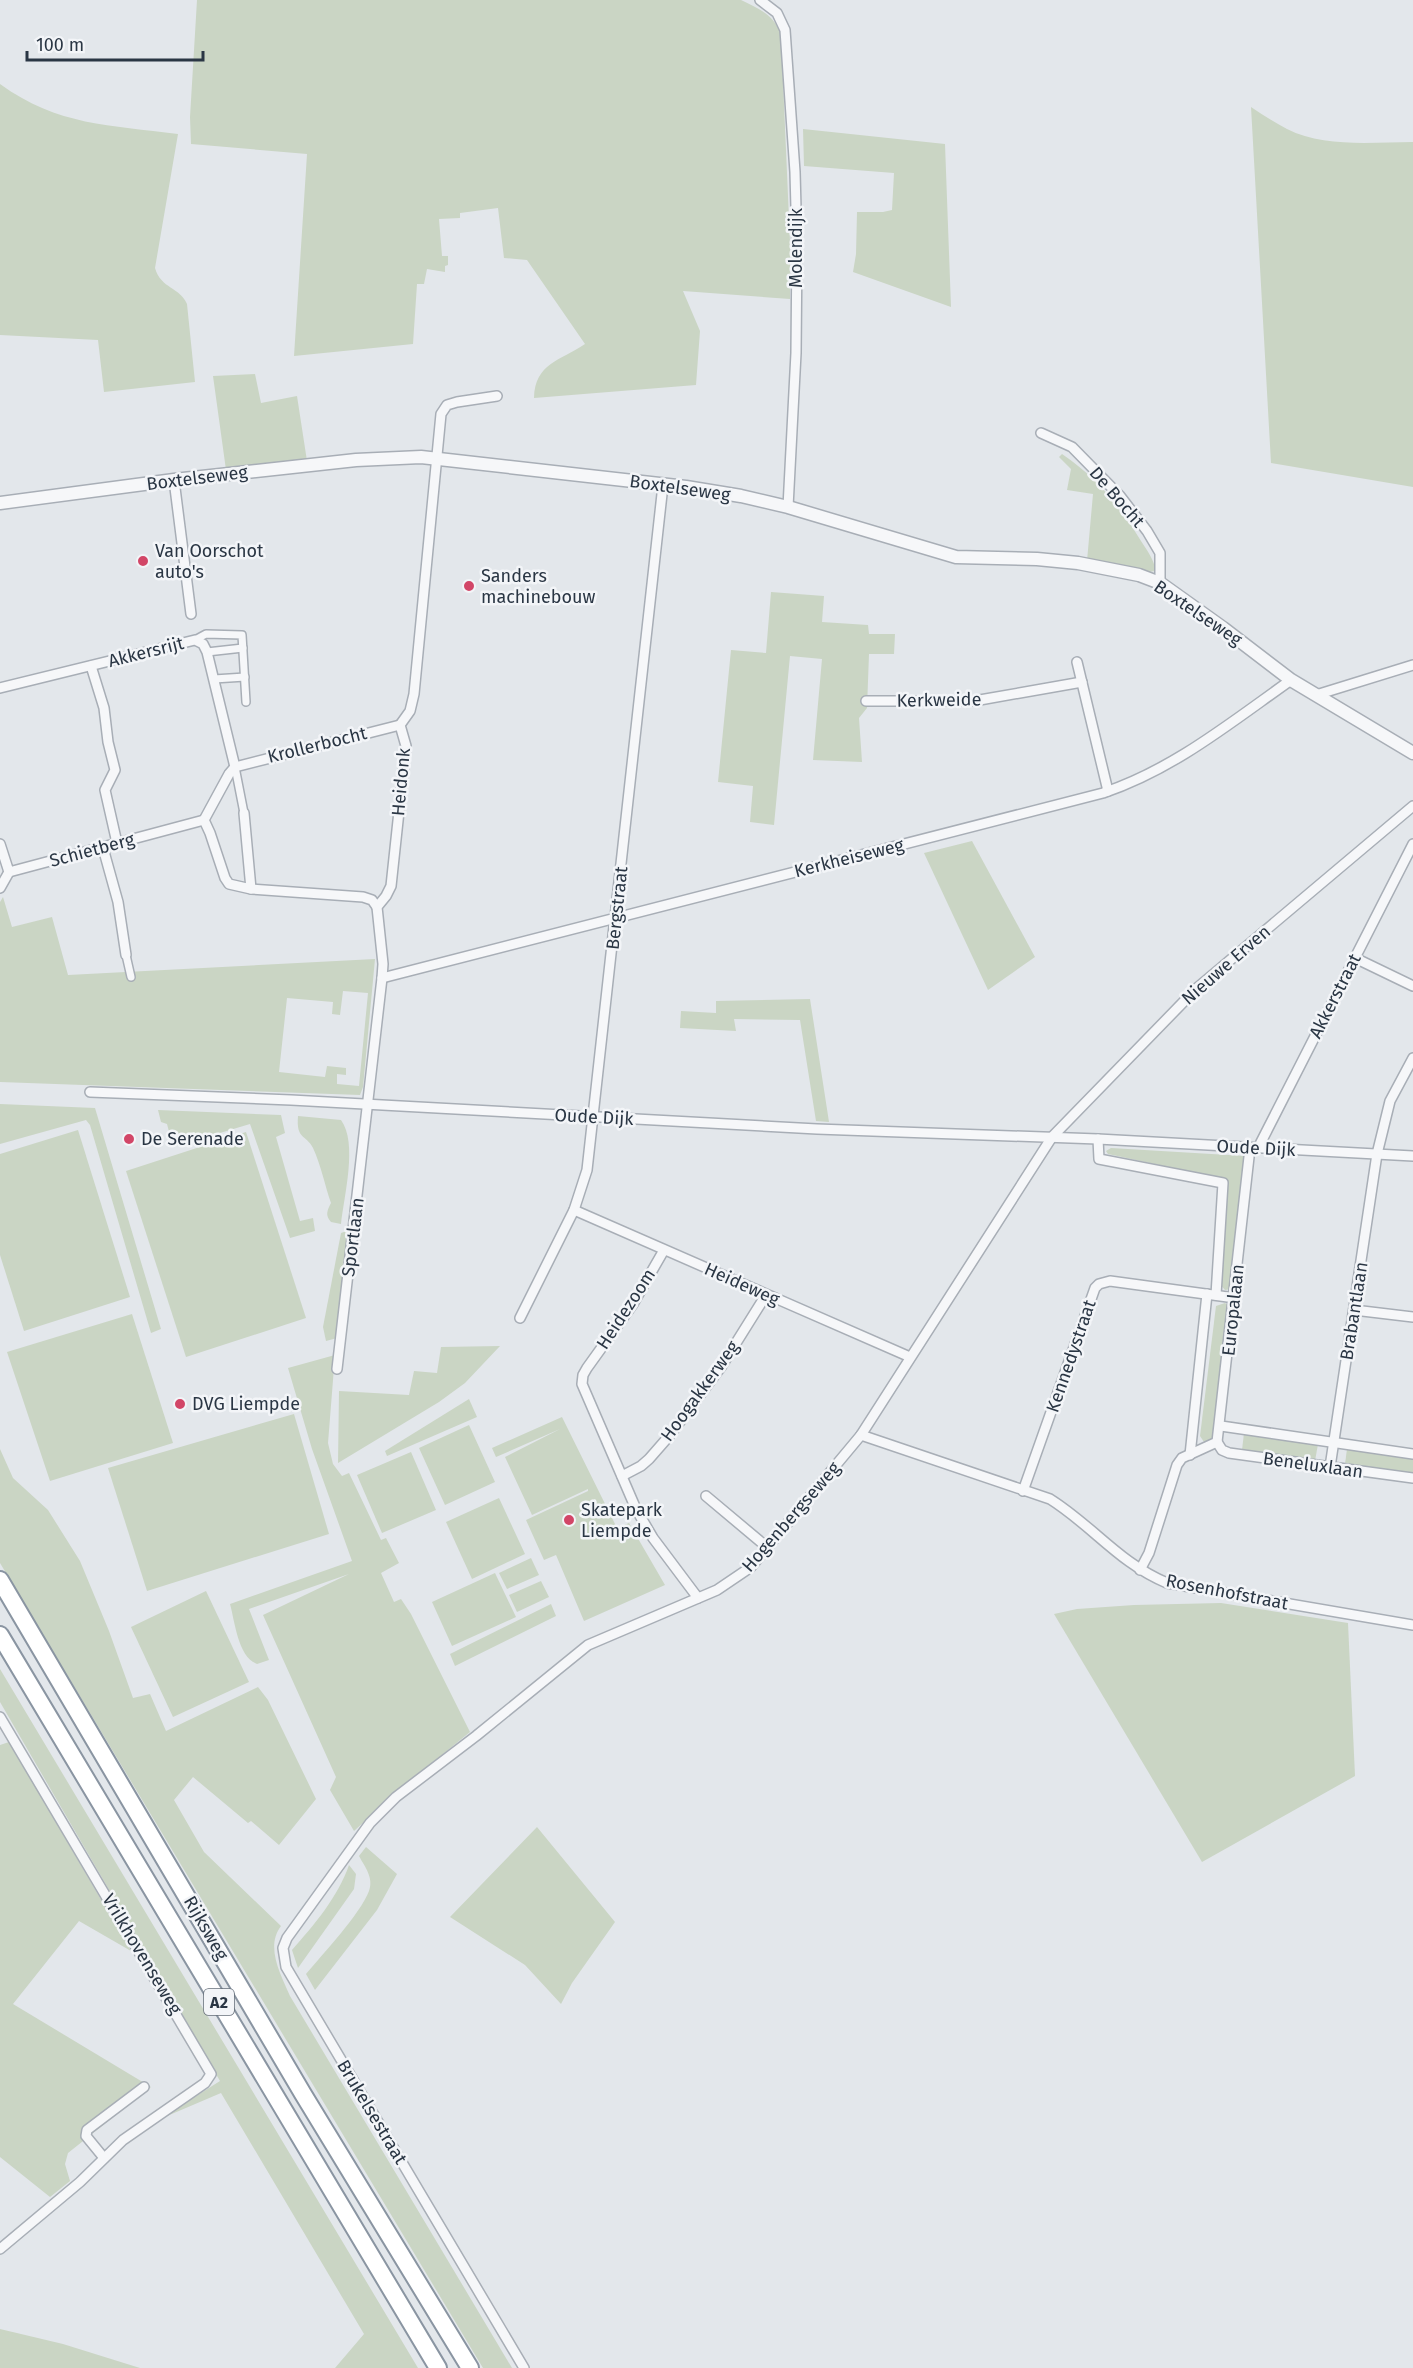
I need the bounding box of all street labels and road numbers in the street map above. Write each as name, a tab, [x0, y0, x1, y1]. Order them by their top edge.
street label: Molendijk	[785, 207, 807, 288]
street label: Boxtelseweg	[145, 461, 249, 495]
street label: De Bocht	[1085, 462, 1150, 532]
street label: Boxtelseweg	[628, 470, 732, 506]
street label: Boxtelseweg	[1150, 575, 1247, 651]
street label: Akkersrijt	[106, 632, 187, 672]
street label: Kerkweide	[896, 688, 982, 712]
street label: Krollerbocht	[265, 722, 369, 768]
street label: Heidonk	[387, 746, 415, 817]
street label: Schietberg	[47, 828, 137, 872]
street label: Kerkheiseweg	[792, 834, 907, 882]
street label: Bergstraat	[602, 865, 632, 951]
street label: Nieuwe Erven	[1177, 920, 1275, 1010]
street label: Akkerstraat	[1304, 949, 1366, 1042]
street label: Oude Dijk	[554, 1104, 635, 1130]
street label: Oude Dijk	[1216, 1135, 1297, 1161]
street label: Sportlaan	[337, 1196, 369, 1278]
street label: Heideweg	[701, 1258, 783, 1311]
street label: Brabantlaan	[1335, 1260, 1373, 1362]
street label: Europalaan	[1217, 1263, 1249, 1357]
street label: Heidezoom	[592, 1265, 660, 1353]
street label: Kennedystraat	[1041, 1296, 1101, 1415]
street label: Hoogakkerweg	[656, 1336, 744, 1446]
street label: Beneluxlaan	[1262, 1447, 1364, 1483]
street label: Hogenbergseweg	[737, 1457, 845, 1577]
street label: Rosenhofstraat	[1164, 1569, 1291, 1615]
street label: Vrilkhovenseweg	[97, 1890, 187, 2019]
street label: Rijksweg	[179, 1892, 233, 1965]
road number: A2	[204, 1989, 234, 2015]
street label: Brukelsestraat	[332, 2056, 412, 2169]

